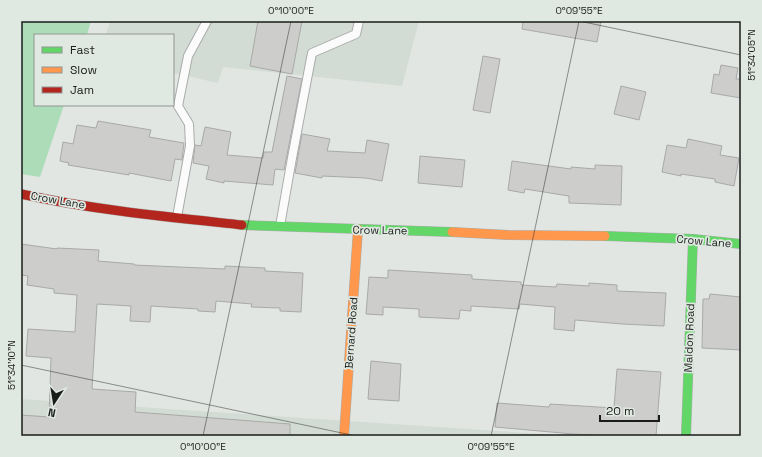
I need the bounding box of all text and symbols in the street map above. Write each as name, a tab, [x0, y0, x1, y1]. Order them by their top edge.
text: 0°10'00"E	[268, 4, 314, 17]
text: 0°09'55"E	[555, 4, 603, 17]
text: 51°34'05"N	[745, 29, 758, 81]
legend	[34, 34, 174, 106]
text: Fast	[70, 42, 95, 58]
text: Slow	[70, 62, 97, 78]
text: Jam	[70, 82, 94, 98]
street label: Crow Lane	[30, 188, 86, 212]
street label: Crow Lane	[352, 223, 408, 237]
street label: Crow Lane	[676, 232, 732, 250]
street label: Bernard Road	[342, 297, 360, 369]
street label: Maldon Road	[681, 303, 697, 373]
text: 51°34'10"N	[5, 340, 18, 390]
north arrow	[34, 383, 74, 423]
scale bar	[600, 397, 659, 423]
text: 20 m	[606, 403, 634, 419]
text: N	[47, 405, 57, 420]
text: 0°10'00"E	[180, 440, 226, 453]
text: 0°09'55"E	[467, 440, 515, 453]

